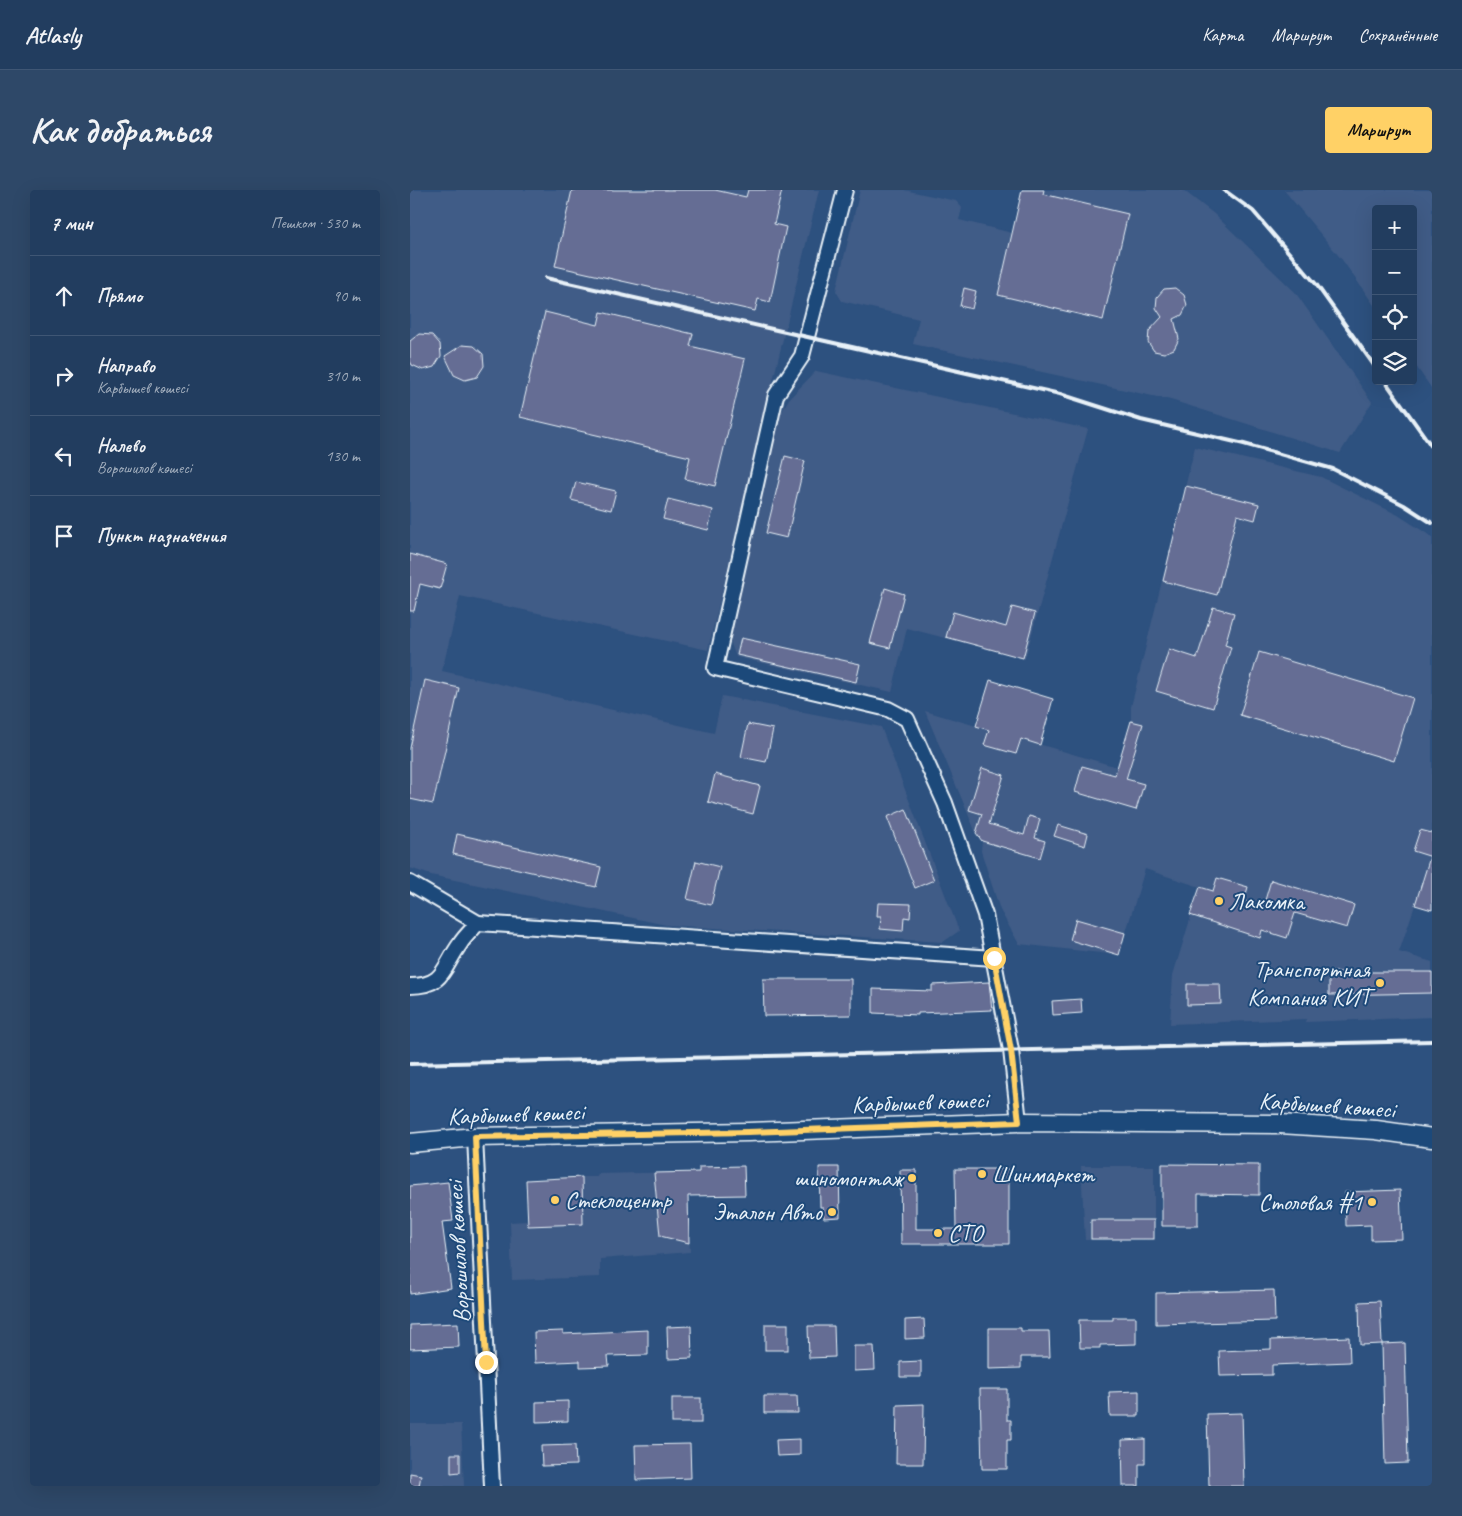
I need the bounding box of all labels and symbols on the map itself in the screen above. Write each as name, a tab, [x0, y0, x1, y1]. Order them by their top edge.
place label: Лакомка	[1229, 886, 1306, 916]
marker: Лакомка	[1213, 895, 1225, 907]
route start	[983, 947, 1006, 970]
place label: Транспортная Компания КИТ	[1248, 954, 1376, 1012]
marker: Транспортная Компания КИТ	[1374, 977, 1386, 989]
street label: Карбышев көшесі	[851, 1085, 991, 1119]
street label: Карбышев көшесі	[1258, 1085, 1399, 1125]
street label: Карбышев көшесі	[447, 1097, 587, 1131]
place label: Шинмаркет	[992, 1159, 1095, 1189]
place label: шиномонтаж	[794, 1163, 905, 1193]
marker: Шинмаркет	[976, 1168, 988, 1180]
marker: шиномонтаж	[906, 1172, 918, 1184]
street label: Ворошилов көшесі	[439, 1178, 477, 1324]
place label: Стеклоцентр	[565, 1185, 672, 1215]
place label: Столовая #1	[1258, 1187, 1363, 1217]
marker: Стеклоцентр	[549, 1194, 561, 1206]
marker: Столовая #1	[1366, 1196, 1378, 1208]
place label: Эталон Авто	[713, 1197, 824, 1227]
marker: Эталон Авто	[826, 1206, 838, 1218]
place label: СТО	[948, 1218, 986, 1248]
marker: СТО	[932, 1227, 944, 1239]
route end	[475, 1351, 498, 1374]

